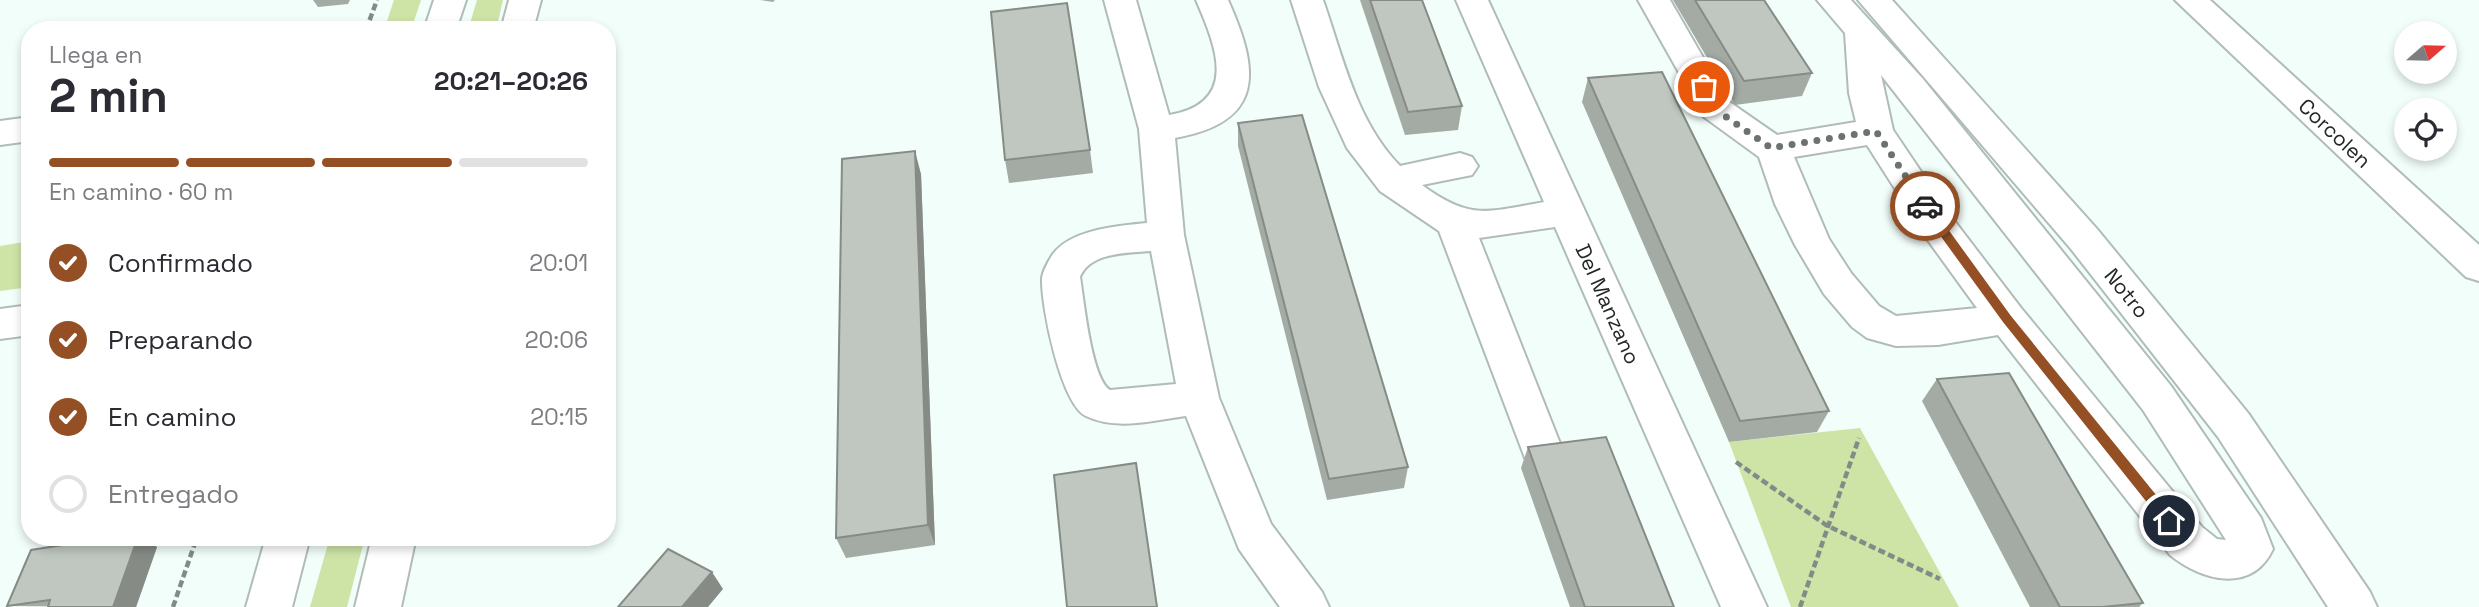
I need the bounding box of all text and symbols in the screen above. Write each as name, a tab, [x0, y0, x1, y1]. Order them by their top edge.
north arrow	[2394, 21, 2457, 84]
map controls	[2394, 21, 2457, 161]
text: Llega en	[49, 40, 142, 70]
pin	[1674, 57, 1734, 117]
text: 20:21–20:26	[434, 64, 588, 98]
text: 2 min	[49, 67, 168, 125]
icon: bag	[1685, 68, 1723, 106]
street label: Corcolen	[2293, 92, 2377, 174]
button: locate	[2394, 98, 2457, 161]
courier	[1890, 171, 1960, 241]
text: En camino · 60 m	[49, 177, 233, 207]
icon: car	[1906, 187, 1944, 225]
street label: Del Manzano	[1569, 240, 1647, 368]
icon: check	[49, 244, 87, 282]
text: Confirmado	[108, 246, 253, 280]
text: 20:01	[529, 248, 588, 278]
street label: Notro	[2099, 262, 2155, 324]
icon: check	[49, 321, 87, 359]
text: Preparando	[108, 323, 253, 357]
text: 20:06	[525, 325, 588, 355]
icon: check	[49, 398, 87, 436]
text: En camino	[108, 400, 237, 434]
text: 20:15	[530, 402, 588, 432]
text: Entregado	[108, 477, 239, 511]
pin	[2139, 491, 2199, 551]
icon: home	[2150, 502, 2188, 540]

